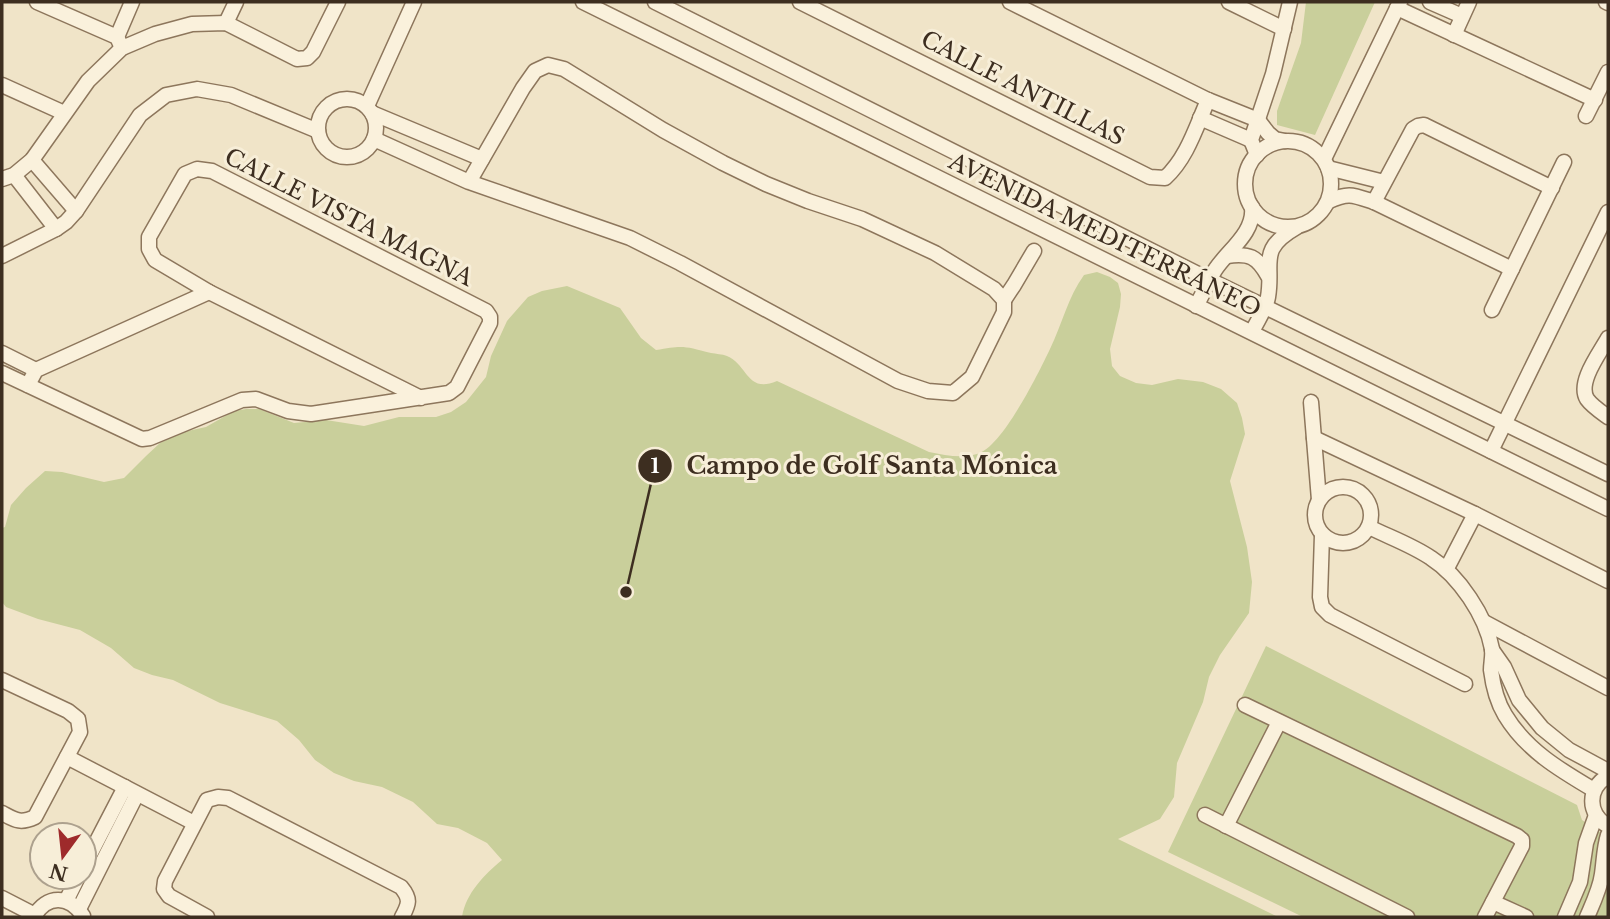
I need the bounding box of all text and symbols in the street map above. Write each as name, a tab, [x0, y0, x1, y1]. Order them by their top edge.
street label: CALLE ANTILLAS	[917, 25, 1129, 151]
street label: CALLE VISTA MAGNA	[220, 142, 479, 292]
street label: AVENIDA MEDITERRÁNEO	[943, 146, 1266, 323]
callout: Campo de Golf Santa Mónica	[638, 443, 1072, 488]
text: Campo de Golf Santa Mónica	[686, 451, 1058, 480]
text: 1	[650, 453, 660, 479]
north arrow	[28, 821, 98, 891]
text: N	[47, 858, 70, 885]

